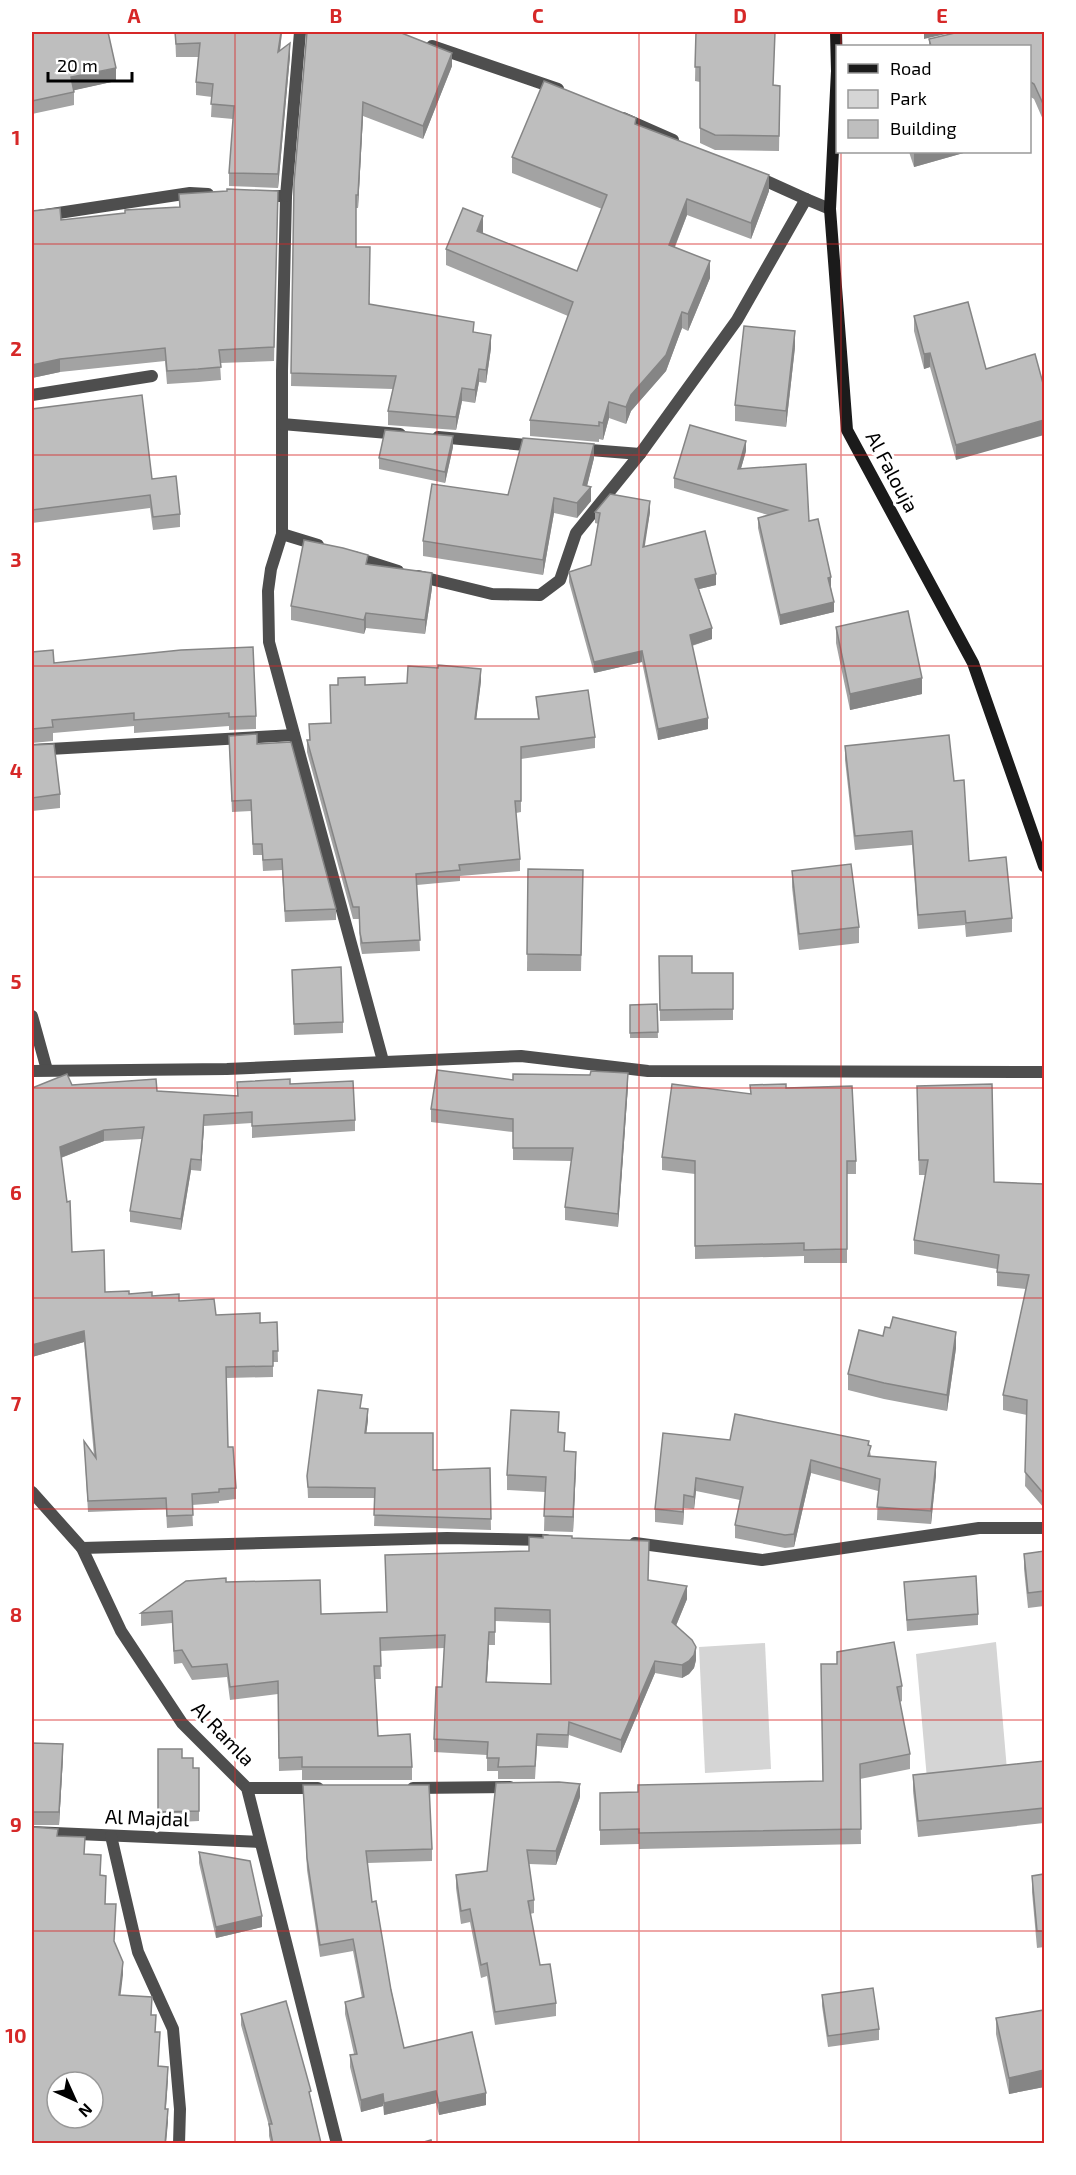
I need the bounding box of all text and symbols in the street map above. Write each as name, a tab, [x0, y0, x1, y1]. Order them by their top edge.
text: A	[127, 3, 141, 27]
text: B	[330, 3, 342, 27]
text: C	[532, 3, 544, 27]
text: D	[733, 3, 747, 27]
text: E	[936, 3, 948, 27]
scale bar	[48, 45, 132, 83]
legend	[836, 45, 1031, 153]
text: 20 m	[57, 54, 98, 76]
text: Road	[890, 57, 931, 79]
text: Park	[890, 87, 927, 109]
text: Building	[890, 117, 957, 139]
text: 1	[12, 125, 20, 149]
text: 2	[10, 336, 22, 360]
street label: Al Falouja	[862, 427, 924, 516]
text: 3	[10, 547, 22, 571]
text: 4	[10, 758, 23, 782]
text: 5	[10, 969, 22, 993]
text: 6	[10, 1180, 22, 1204]
text: 7	[11, 1391, 22, 1415]
text: 8	[10, 1602, 22, 1626]
street label: Al Ramla	[187, 1696, 260, 1770]
street label: Al Majdal	[105, 1804, 190, 1830]
text: 9	[10, 1812, 22, 1836]
text: 10	[5, 2023, 27, 2047]
north arrow	[45, 2070, 105, 2130]
text: N	[75, 2100, 97, 2122]

